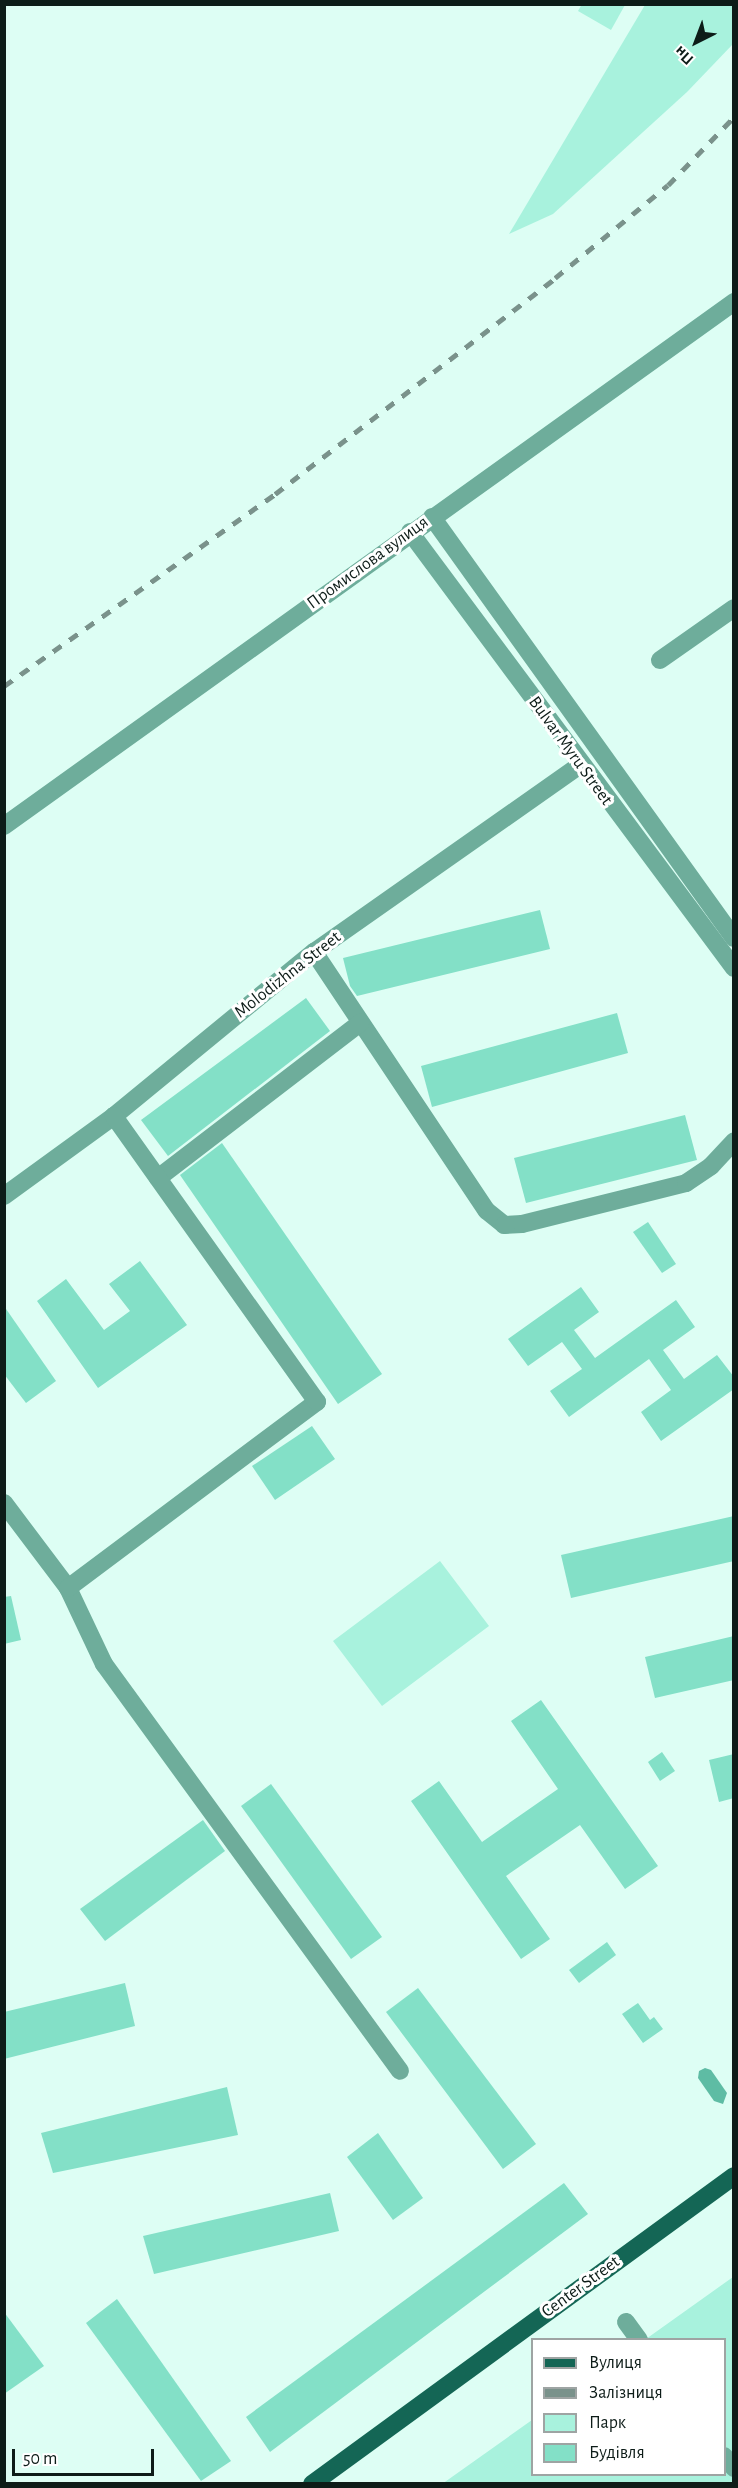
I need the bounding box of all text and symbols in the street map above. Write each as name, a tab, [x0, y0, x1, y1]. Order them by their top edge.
north arrow	[666, 12, 726, 72]
text: Пн	[671, 43, 697, 68]
street label: Промислова вулиця	[303, 512, 433, 614]
street label: Bulvar Myru Street	[523, 692, 617, 810]
street label: Molodizhna Street	[230, 927, 346, 1023]
street label: Center Street	[538, 2251, 624, 2323]
legend	[531, 2338, 726, 2476]
text: Вулиця	[589, 2354, 642, 2372]
text: Залізниця	[589, 2384, 663, 2402]
text: Парк	[589, 2414, 626, 2432]
scale bar	[15, 2437, 158, 2475]
text: Будівля	[589, 2444, 645, 2462]
text: 50 m	[23, 2450, 57, 2468]

